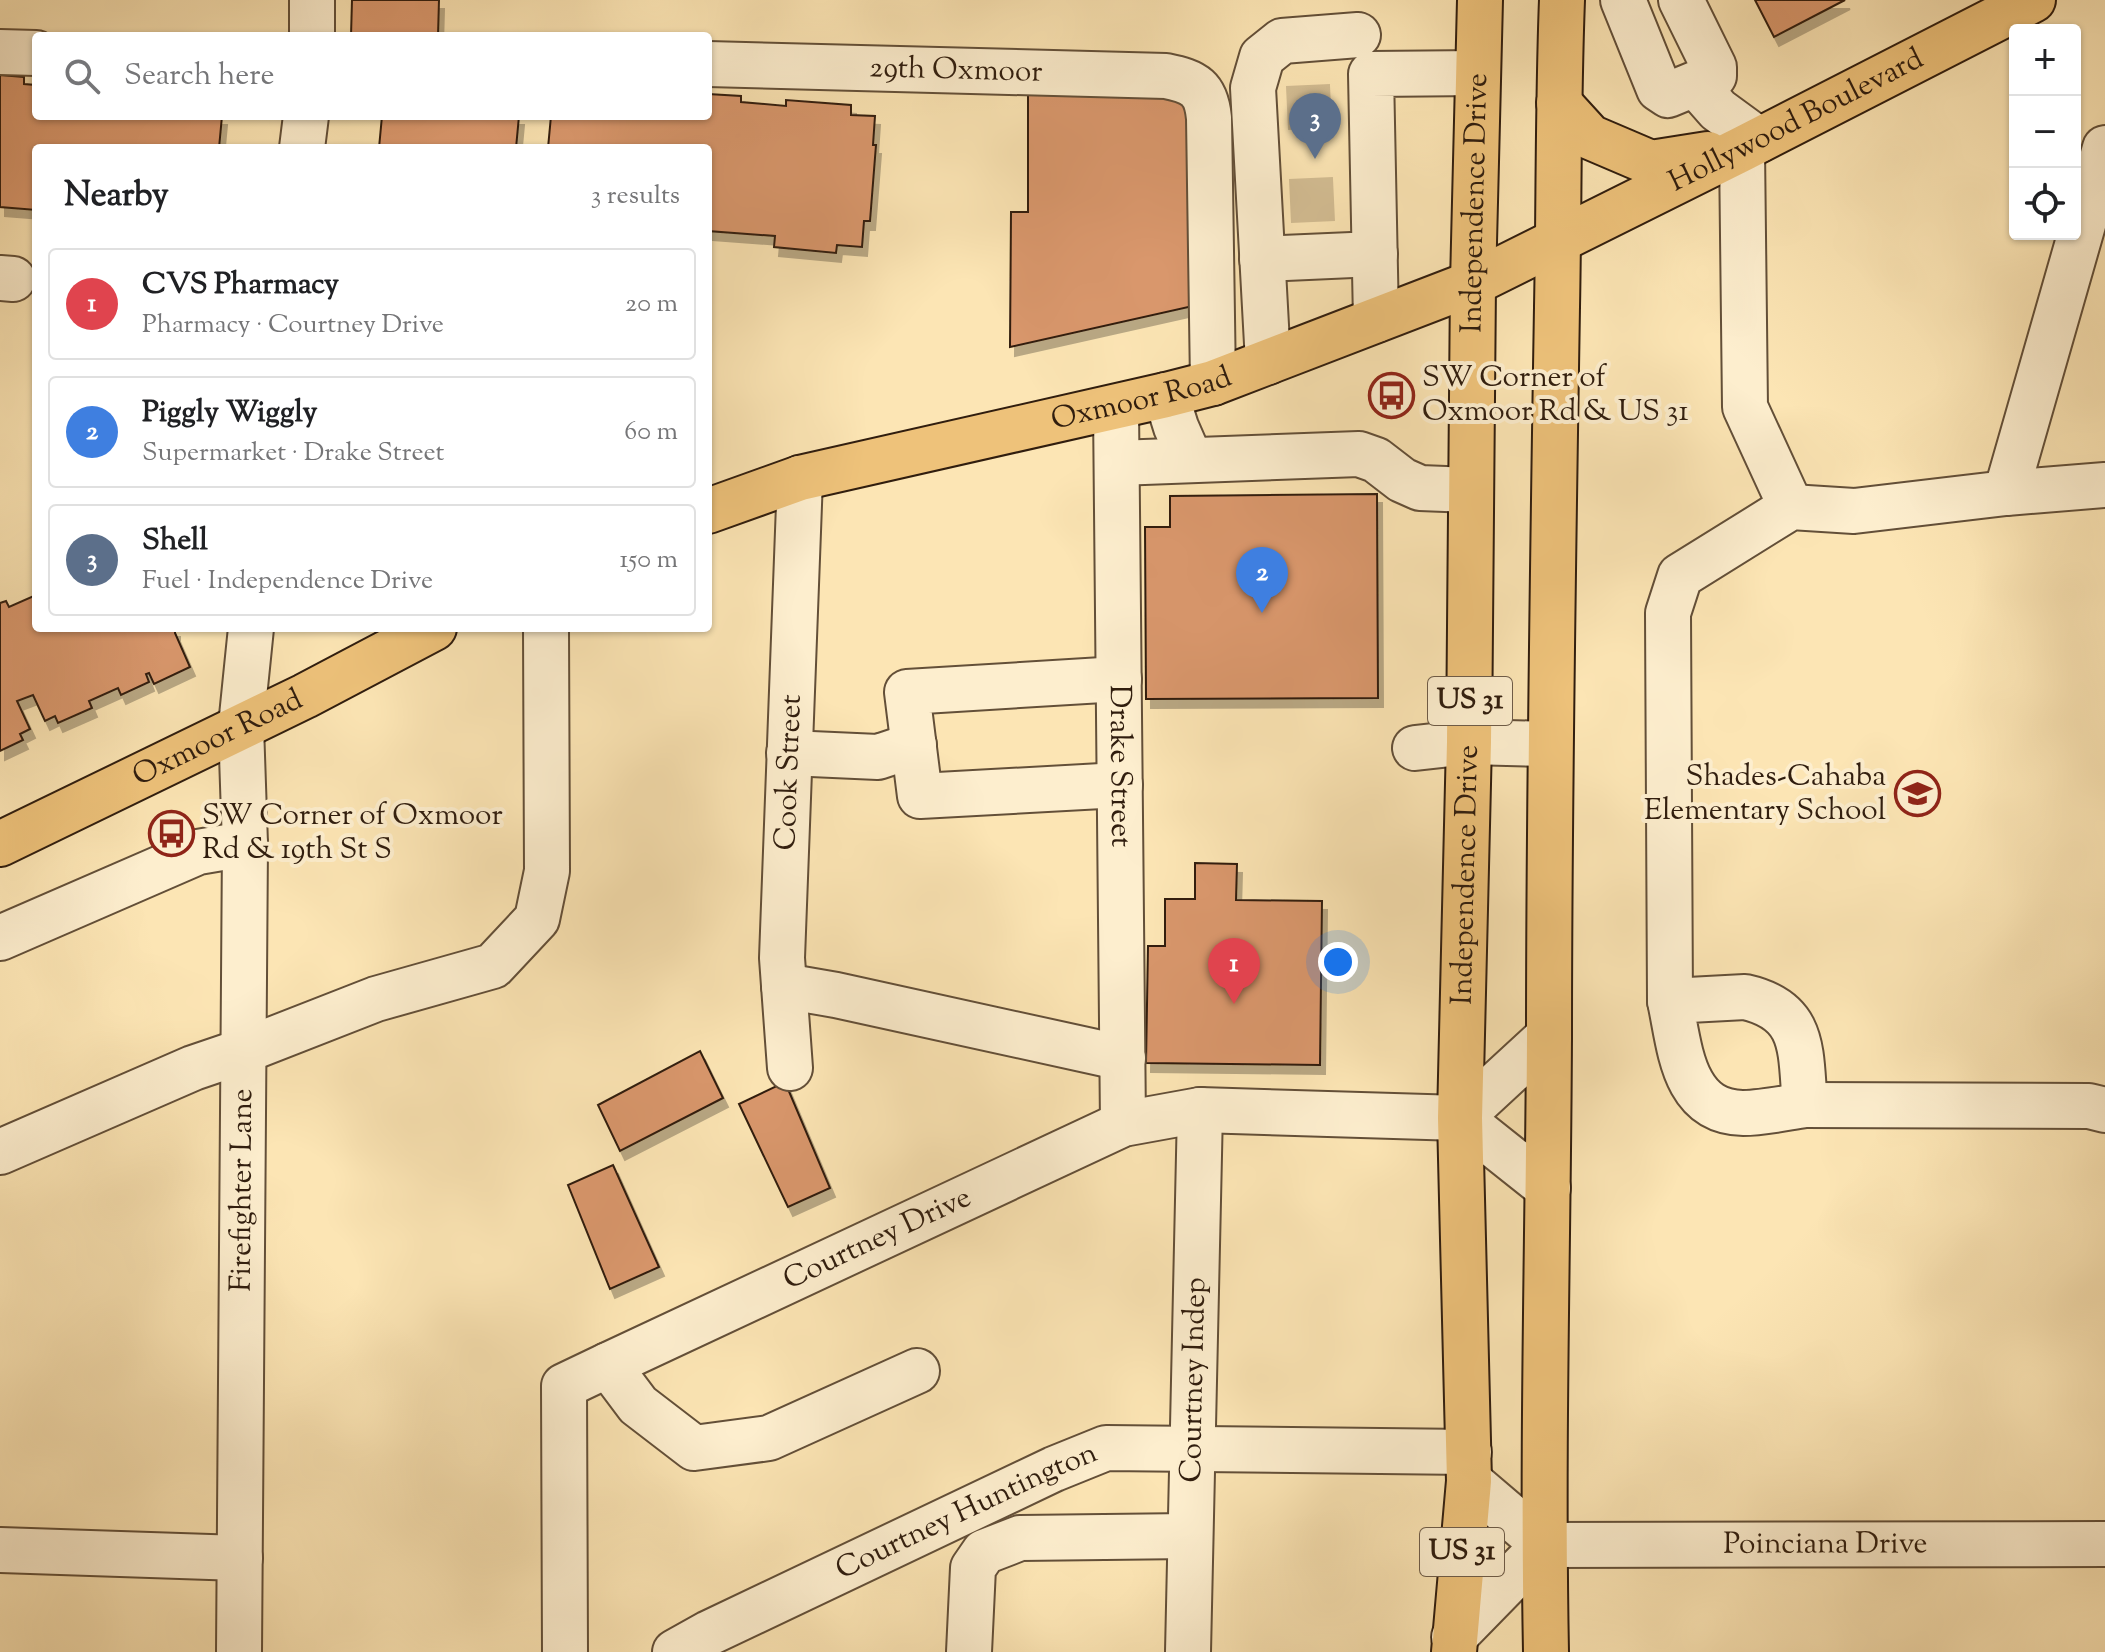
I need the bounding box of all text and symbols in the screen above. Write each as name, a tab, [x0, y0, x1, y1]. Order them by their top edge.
map controls	[2009, 24, 2081, 240]
button: +	[2009, 24, 2081, 96]
search box	[32, 32, 712, 120]
street label: Hollywood Boulevard	[1662, 38, 1931, 203]
street label: 29th Oxmoor	[869, 47, 1043, 94]
icon: search	[60, 54, 104, 98]
text: Search here	[124, 55, 274, 98]
street label: Independence Drive	[1451, 72, 1500, 333]
pin: 3	[1289, 93, 1341, 159]
button: −	[2009, 96, 2081, 168]
button: locate	[2009, 168, 2081, 240]
text: Nearby	[64, 172, 169, 221]
text: 3 results	[591, 178, 680, 215]
text: CVS Pharmacy	[142, 264, 339, 307]
text: 1	[88, 286, 96, 323]
text: 20 m	[625, 286, 678, 323]
text: Pharmacy · Courtney Drive	[142, 307, 444, 344]
street label: Oxmoor Road	[1047, 356, 1238, 442]
place label: SW Corner of Oxmoor Rd & US 31	[1422, 357, 1689, 434]
bus stop icon: SW Corner of Oxmoor Rd & US 31	[1367, 371, 1415, 419]
text: Piggly Wiggly	[142, 392, 317, 435]
text: 2	[86, 414, 98, 451]
text: 60 m	[624, 414, 678, 451]
text: Supermarket · Drake Street	[142, 435, 444, 472]
text: Shell	[142, 520, 208, 563]
text: 3	[87, 542, 97, 579]
text: 150 m	[619, 542, 678, 579]
pin: 2	[1236, 547, 1288, 613]
text: Fuel · Independence Drive	[142, 563, 433, 600]
road number: US 31	[1428, 677, 1512, 725]
street label: Oxmoor Road	[125, 679, 310, 798]
street label: Drake Street	[1097, 685, 1142, 847]
street label: Cook Street	[765, 694, 813, 851]
street label: Independence Drive	[1441, 744, 1490, 1005]
place label: Shades-Cahaba Elementary School	[1644, 756, 1886, 833]
school or university icon: Shades-Cahaba Elementary School	[1893, 770, 1941, 818]
place label: SW Corner of Oxmoor Rd & 19th St S	[202, 795, 503, 872]
bus stop icon: SW Corner of Oxmoor Rd & 19th St S	[147, 809, 195, 857]
pin: 1	[1208, 938, 1260, 1004]
your location	[1318, 942, 1358, 982]
street label: Firefighter Lane	[220, 1088, 265, 1292]
street label: Courtney Drive	[776, 1177, 978, 1302]
street label: Courtney Indep	[1170, 1277, 1218, 1483]
street label: Courtney Huntington	[829, 1432, 1104, 1591]
street label: Poinciana Drive	[1723, 1523, 1928, 1566]
road number: US 31	[1420, 1528, 1504, 1576]

